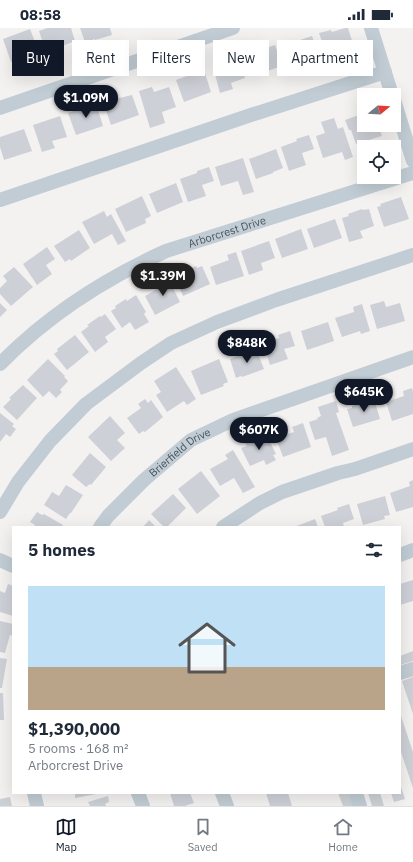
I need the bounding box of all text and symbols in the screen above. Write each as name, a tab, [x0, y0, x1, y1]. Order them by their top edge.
text: 08:58	[20, 5, 61, 24]
chip: Buy	[12, 40, 64, 76]
chip: Rent	[72, 40, 129, 76]
chip: Filters	[137, 40, 205, 76]
chip: New	[213, 40, 269, 76]
chip: Apartment	[277, 40, 373, 76]
pin: $1.09M	[53, 85, 119, 119]
north arrow	[357, 88, 401, 132]
map controls	[357, 88, 401, 184]
text: $1.09M	[63, 89, 109, 106]
button: locate	[357, 140, 401, 184]
street label: Arborcrest Drive	[187, 213, 268, 251]
pin: $1.39M	[130, 263, 196, 297]
text: $1.39M	[140, 267, 186, 284]
pin: $848K	[219, 330, 275, 364]
text: $848K	[227, 334, 267, 351]
pin: $645K	[336, 379, 392, 413]
text: $645K	[344, 383, 384, 400]
pin: $607K	[231, 417, 287, 451]
text: $607K	[239, 421, 279, 438]
street label: Brierfield Drive	[146, 425, 213, 480]
text: 5 homes	[28, 539, 95, 561]
icon: filters	[363, 539, 385, 561]
icon: home	[171, 612, 243, 684]
text: $1,390,000	[28, 718, 120, 740]
text: 5 rooms · 168 m²	[28, 740, 129, 757]
text: Arborcrest Drive	[28, 757, 123, 774]
tab: Map	[55, 816, 77, 854]
tab: Saved	[188, 816, 218, 854]
tab: Home	[328, 816, 358, 854]

